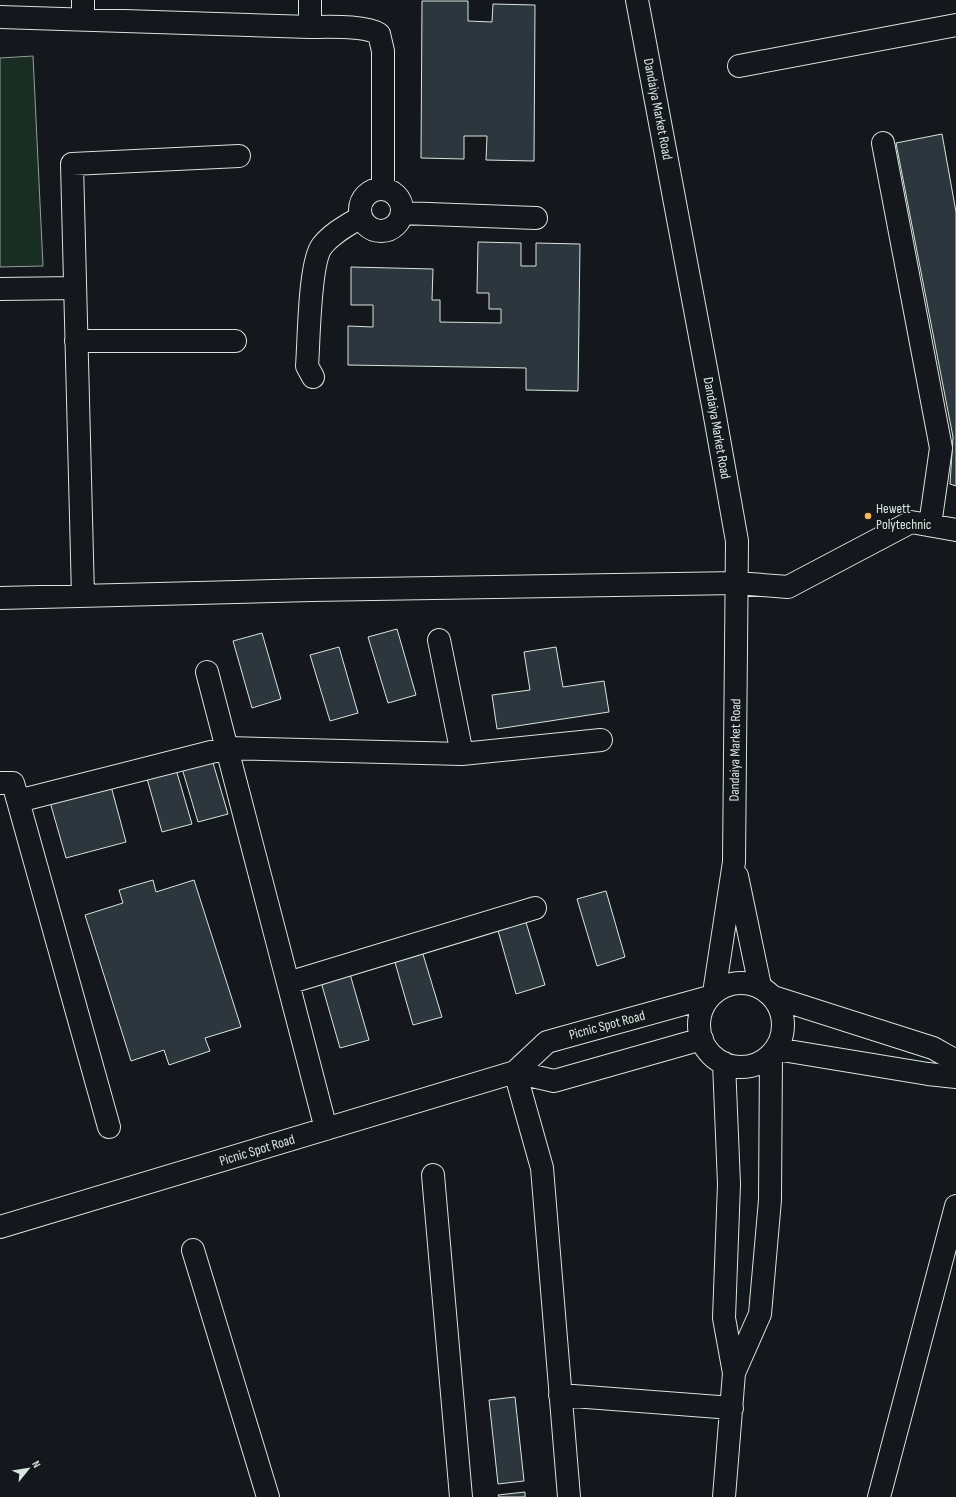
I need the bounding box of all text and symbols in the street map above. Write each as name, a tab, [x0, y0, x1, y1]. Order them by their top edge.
street label: Dandaiya Market Road	[640, 57, 676, 161]
street label: Dandaiya Market Road	[700, 376, 734, 480]
place label: Hewett Polytechnic	[876, 500, 931, 533]
marker: Hewett Polytechnic	[863, 511, 873, 521]
street label: Dandaiya Market Road	[726, 698, 744, 802]
street label: Picnic Spot Road	[567, 1007, 647, 1043]
street label: Picnic Spot Road	[217, 1130, 297, 1170]
north arrow	[8, 1449, 48, 1489]
text: N	[29, 1458, 43, 1470]

